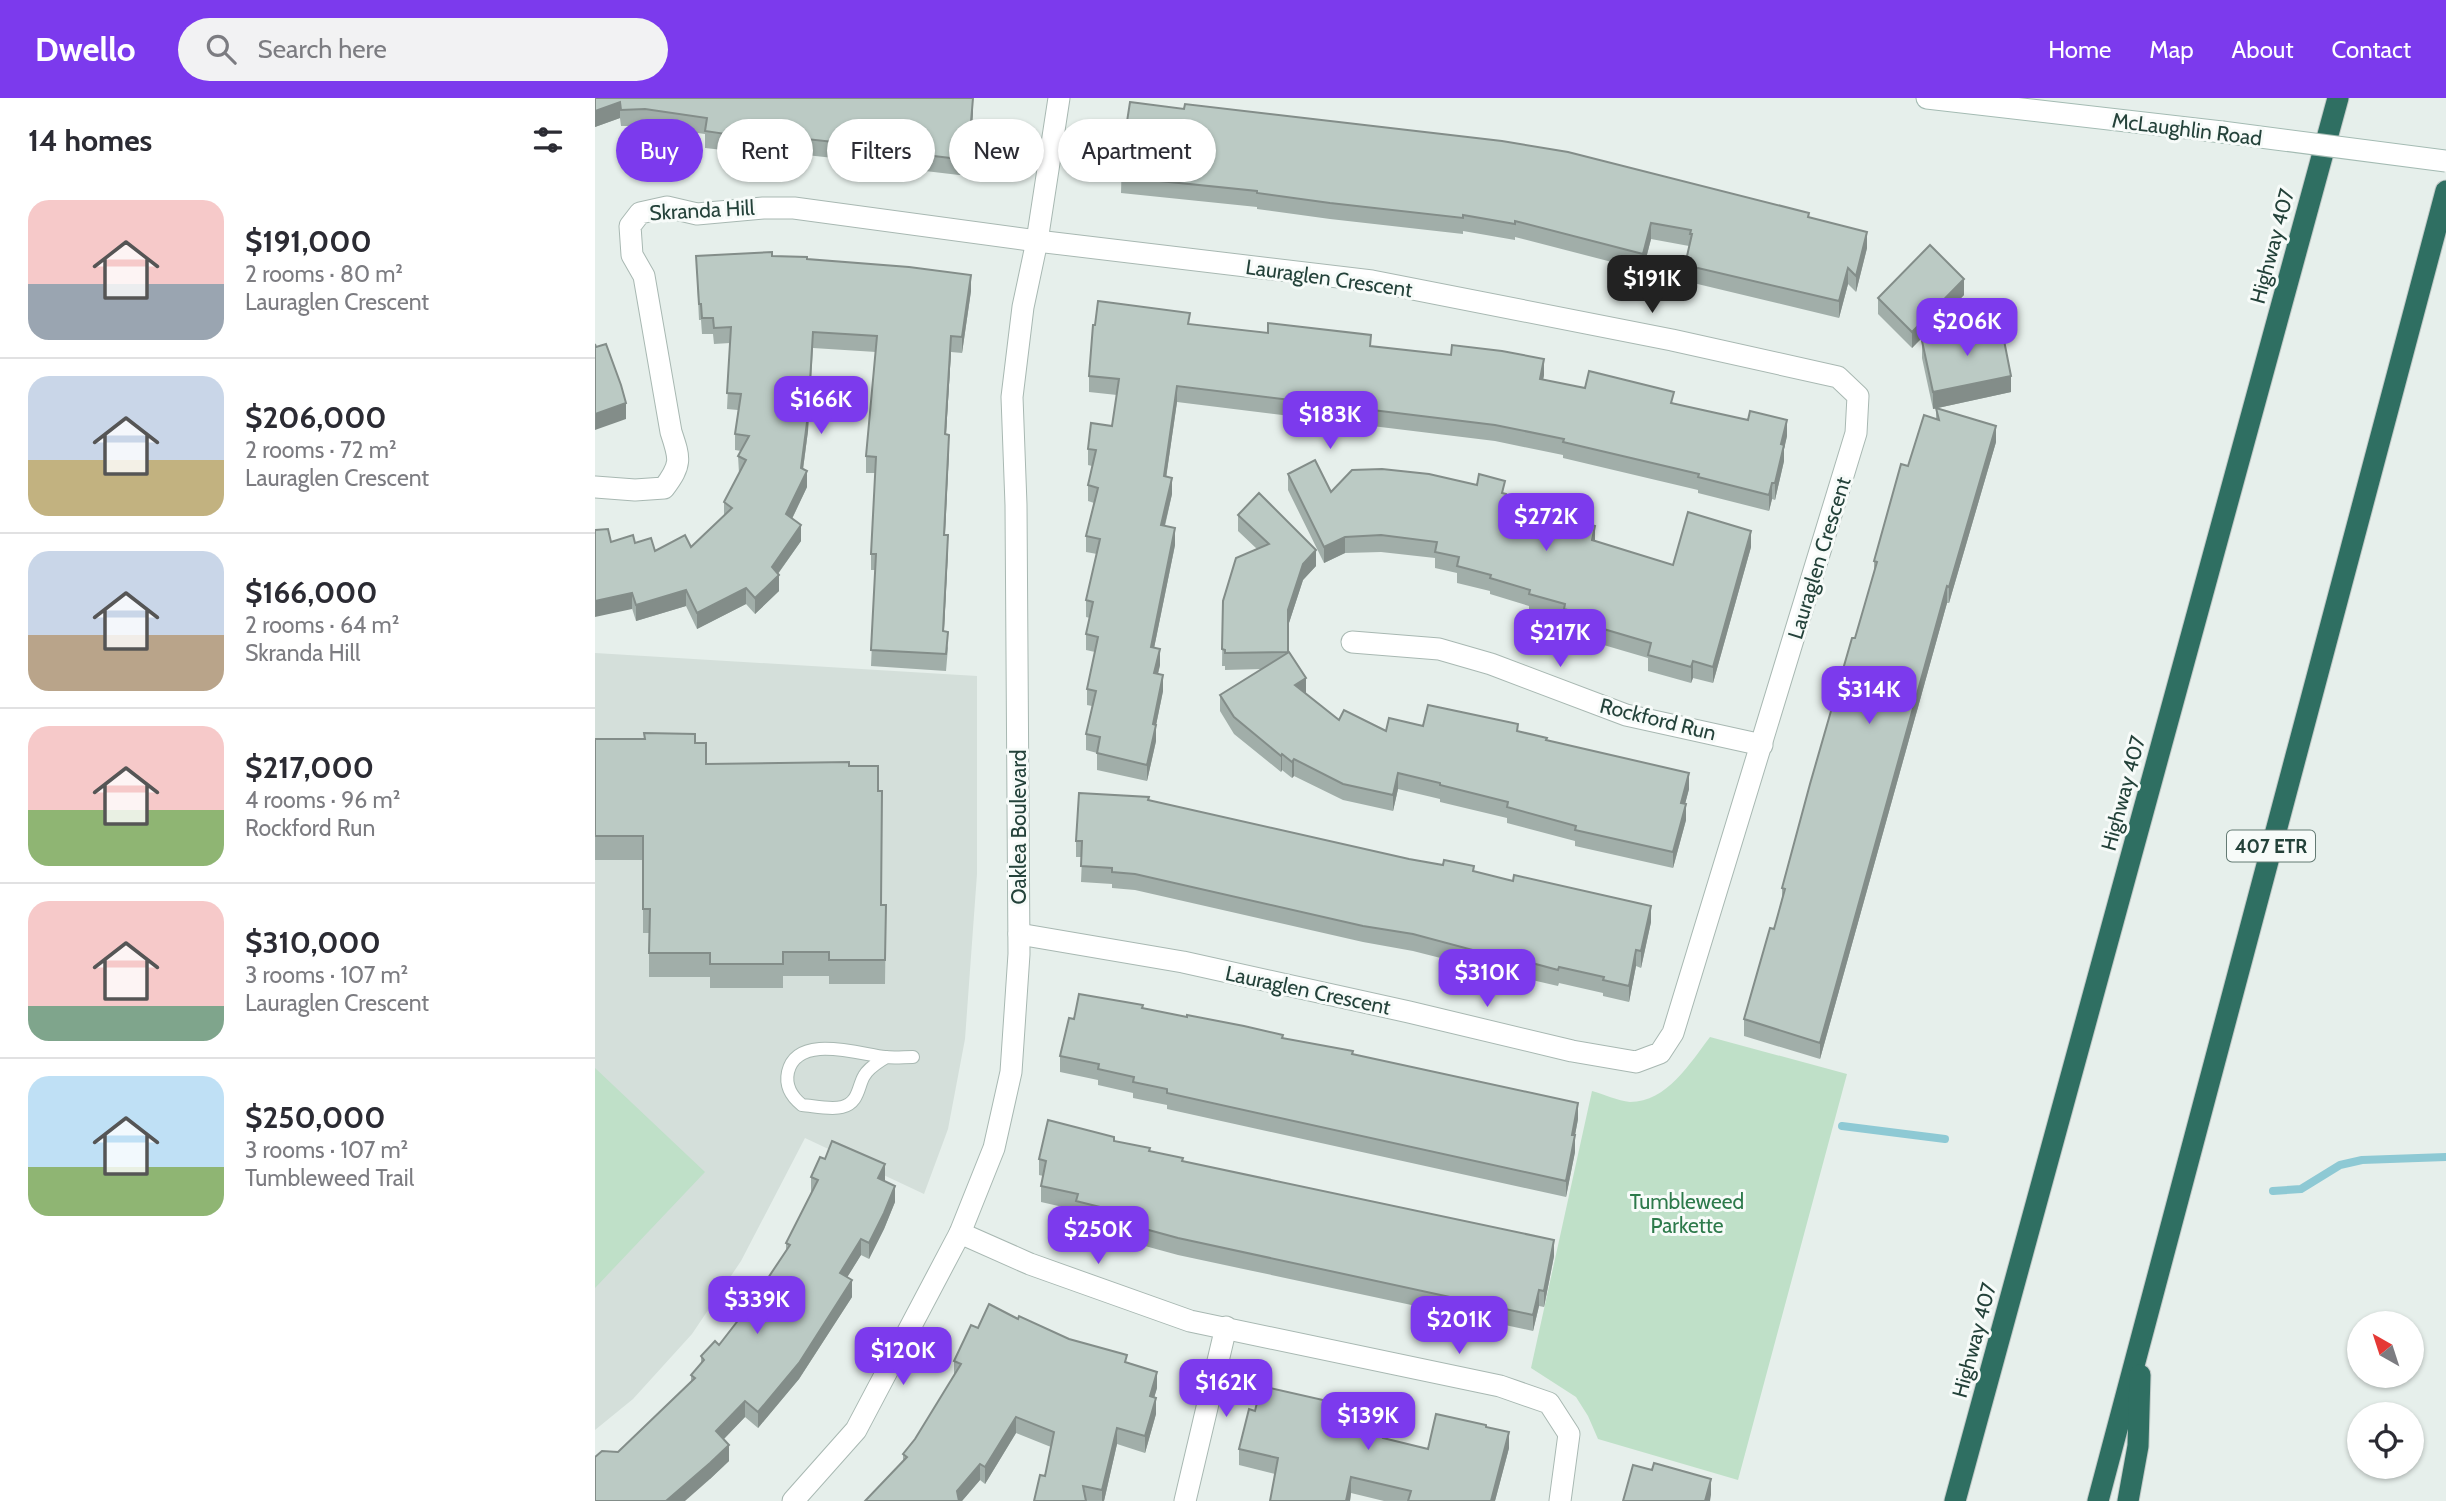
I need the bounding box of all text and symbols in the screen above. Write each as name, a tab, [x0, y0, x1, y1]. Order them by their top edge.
search box	[178, 18, 668, 81]
text: Dwello	[35, 29, 136, 69]
icon: search	[202, 30, 240, 68]
text: Search here	[258, 33, 387, 65]
text: Home	[2048, 35, 2111, 64]
text: Map	[2149, 35, 2194, 64]
text: About	[2232, 35, 2294, 64]
text: Contact	[2332, 35, 2411, 64]
street label: McLaughlin Road	[2111, 107, 2263, 151]
chip: Buy	[616, 119, 703, 182]
chip: Rent	[717, 119, 813, 182]
chip: Filters	[827, 119, 935, 182]
chip: New	[949, 119, 1044, 182]
chip: Apartment	[1058, 119, 1216, 182]
icon: filters	[529, 121, 567, 159]
text: 14 homes	[28, 122, 152, 159]
street label: Highway 407	[2245, 185, 2299, 306]
street label: Skranda Hill	[649, 195, 755, 225]
text: $191,000	[245, 223, 372, 260]
icon: home	[84, 228, 168, 312]
street label: Lauraglen Crescent	[1244, 254, 1414, 302]
pin: $191K	[1603, 256, 1701, 315]
text: 2 rooms · 80 m²	[245, 260, 403, 288]
text: $191K	[1623, 264, 1681, 292]
text: Lauraglen Crescent	[245, 288, 429, 316]
pin: $206K	[1918, 299, 2016, 358]
text: $206K	[1932, 307, 2002, 335]
pin: $166K	[772, 376, 870, 436]
text: $166K	[790, 385, 852, 413]
pin: $183K	[1281, 392, 1379, 451]
text: $206,000	[245, 399, 387, 436]
text: $183K	[1299, 400, 1361, 428]
icon: home	[84, 404, 168, 488]
text: 2 rooms · 72 m²	[245, 436, 397, 464]
text: Lauraglen Crescent	[245, 464, 429, 492]
street label: Lauraglen Crescent	[1782, 474, 1856, 642]
pin: $272K	[1497, 494, 1595, 553]
text: $272K	[1514, 502, 1578, 530]
text: $166,000	[245, 574, 377, 611]
icon: home	[84, 579, 168, 663]
pin: $217K	[1511, 610, 1609, 669]
text: 2 rooms · 64 m²	[245, 611, 399, 639]
text: $217K	[1530, 618, 1590, 646]
text: Skranda Hill	[245, 639, 360, 667]
pin: $314K	[1820, 666, 1918, 726]
text: $314K	[1838, 675, 1900, 703]
street label: Rockford Run	[1597, 692, 1719, 746]
street label: Highway 407	[2096, 732, 2150, 853]
text: $217,000	[245, 749, 374, 786]
street label: Oaklea Boulevard	[1006, 750, 1031, 904]
icon: home	[84, 754, 168, 838]
text: 4 rooms · 96 m²	[245, 786, 400, 814]
text: Rockford Run	[245, 814, 375, 842]
road number: 407 ETR	[2227, 831, 2315, 862]
text: $310,000	[245, 924, 381, 961]
icon: home	[84, 929, 168, 1013]
pin: $310K	[1438, 950, 1536, 1009]
text: $310K	[1455, 958, 1519, 986]
street label: Lauraglen Crescent	[1223, 960, 1393, 1020]
text: 3 rooms · 107 m²	[245, 961, 408, 989]
text: Lauraglen Crescent	[245, 989, 429, 1017]
text: $250,000	[245, 1099, 385, 1136]
icon: home	[84, 1104, 168, 1188]
text: 3 rooms · 107 m²	[245, 1136, 408, 1164]
text: Tumbleweed Trail	[245, 1164, 414, 1192]
park label: Tumbleweed Parkette	[1630, 1189, 1744, 1238]
pin: $250K	[1049, 1206, 1147, 1266]
text: $250K	[1064, 1215, 1132, 1243]
pin: $339K	[708, 1276, 806, 1336]
street label: Highway 407	[1947, 1279, 2001, 1400]
text: $339K	[724, 1285, 790, 1313]
pin: $201K	[1410, 1296, 1508, 1356]
text: $201K	[1427, 1305, 1491, 1333]
north arrow	[2347, 1311, 2424, 1388]
map controls	[2347, 1311, 2424, 1479]
pin: $120K	[854, 1328, 952, 1387]
text: $120K	[871, 1336, 935, 1364]
pin: $162K	[1177, 1360, 1275, 1419]
text: $162K	[1195, 1368, 1257, 1396]
pin: $139K	[1319, 1392, 1417, 1452]
text: $139K	[1337, 1401, 1399, 1429]
button: locate	[2347, 1402, 2424, 1479]

